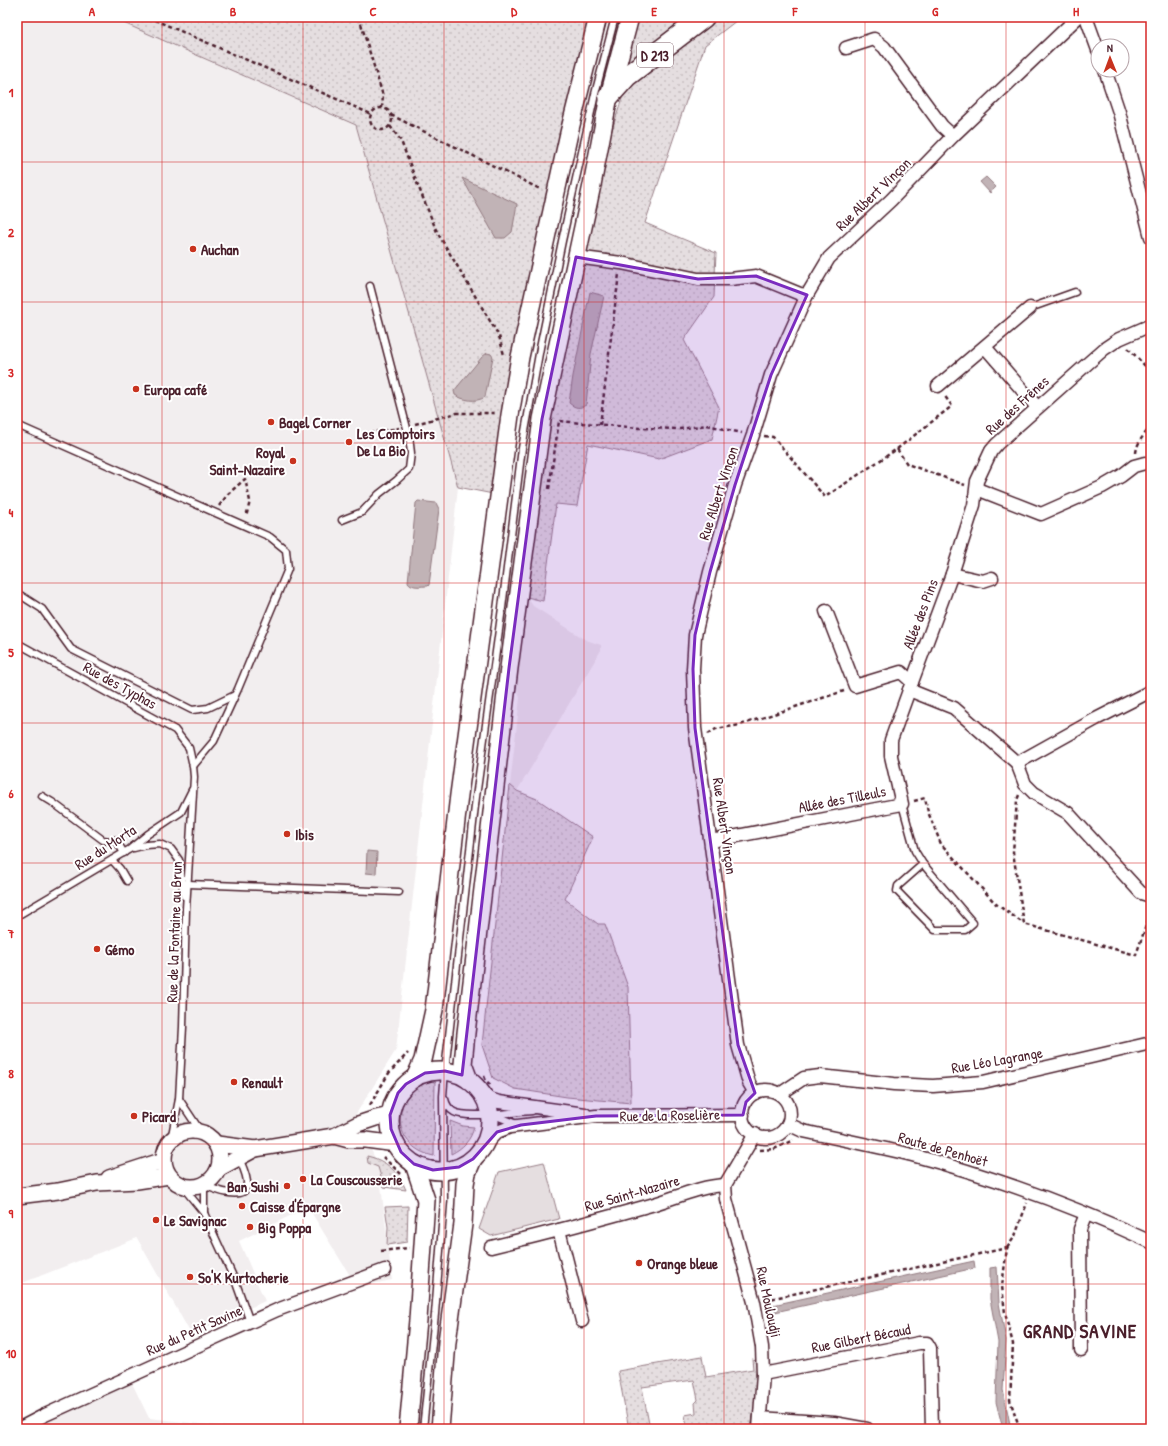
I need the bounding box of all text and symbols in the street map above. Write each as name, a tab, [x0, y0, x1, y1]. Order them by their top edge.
text: A	[89, 2, 96, 20]
text: B	[230, 2, 237, 20]
text: C	[369, 2, 377, 20]
text: D	[511, 2, 518, 20]
text: E	[651, 2, 657, 20]
text: F	[792, 2, 799, 20]
text: G	[932, 2, 939, 20]
text: H	[1073, 2, 1079, 20]
north arrow	[1090, 38, 1130, 78]
text: N	[1107, 41, 1113, 55]
road number: D 213	[637, 43, 673, 67]
text: 1	[9, 83, 14, 101]
street label: Rue Albert Vinçon	[831, 153, 915, 235]
text: 2	[8, 223, 15, 241]
place label: Auchan	[201, 239, 239, 260]
marker: Auchan	[188, 244, 198, 254]
text: 3	[8, 363, 14, 381]
street label: Rue des Frênes	[981, 371, 1054, 439]
place label: Europa café	[144, 379, 207, 401]
marker: Europa café	[131, 384, 141, 394]
place label: Bagel Corner	[279, 412, 351, 434]
marker: Bagel Corner	[266, 417, 276, 427]
place label: Les Comptoirs De La Bio	[357, 423, 435, 461]
marker: Les Comptoirs De La Bio	[344, 437, 354, 447]
place label: Royal Saint-Nazaire	[210, 442, 286, 480]
street label: Rue Albert Vinçon	[693, 443, 743, 543]
marker: Royal Saint-Nazaire	[288, 456, 298, 466]
text: 4	[9, 503, 14, 521]
street label: Allée des Pins	[897, 576, 943, 652]
text: 5	[8, 643, 14, 661]
street label: Rue des Typhas	[79, 656, 161, 714]
street label: Rue Albert Vinçon	[708, 776, 742, 876]
street label: Allée des Tilleuls	[796, 780, 888, 818]
text: 6	[8, 784, 14, 802]
street label: Rue du Morta	[70, 819, 140, 875]
place label: Ibis	[295, 824, 314, 845]
marker: Ibis	[282, 829, 292, 839]
street label: Rue de la Fontaine au Brun	[161, 861, 187, 1003]
text: 7	[7, 924, 15, 942]
place label: Gémo	[105, 939, 134, 960]
marker: Gémo	[92, 944, 102, 954]
street label: Rue Léo Lagrange	[950, 1042, 1044, 1078]
text: 8	[8, 1064, 14, 1082]
place label: Renault	[242, 1072, 283, 1093]
marker: Renault	[229, 1077, 239, 1087]
street label: Rue de la Roselière	[620, 1104, 720, 1126]
place label: Picard	[142, 1106, 176, 1127]
marker: Picard	[129, 1111, 139, 1121]
street label: Route de Penhoët	[896, 1126, 991, 1172]
place label: La Couscousserie	[311, 1169, 402, 1190]
street label: Rue Saint-Nazaire	[582, 1169, 682, 1217]
marker: La Couscousserie	[298, 1174, 308, 1184]
place label: Ban Sushi	[227, 1176, 279, 1197]
marker: Ban Sushi	[282, 1181, 292, 1191]
place label: Caisse d'Épargne	[250, 1196, 341, 1218]
marker: Caisse d'Épargne	[237, 1201, 247, 1211]
text: 9	[9, 1204, 14, 1222]
place label: Le Savignac	[164, 1210, 227, 1232]
marker: Le Savignac	[151, 1215, 161, 1225]
place label: Big Poppa	[258, 1217, 311, 1239]
marker: Big Poppa	[245, 1222, 255, 1232]
place label: Orange bleue	[647, 1253, 718, 1275]
marker: Orange bleue	[634, 1258, 644, 1268]
street label: Rue Mouloudji	[751, 1265, 787, 1339]
place label: So'K Kurtocherie	[198, 1267, 289, 1288]
marker: So'K Kurtocherie	[185, 1272, 195, 1282]
street label: Rue du Petit Savine	[143, 1300, 245, 1360]
street label: Rue Gilbert Bécaud	[810, 1318, 912, 1358]
district label: GRAND SAVINE	[1023, 1318, 1137, 1344]
text: 10	[6, 1344, 16, 1362]

